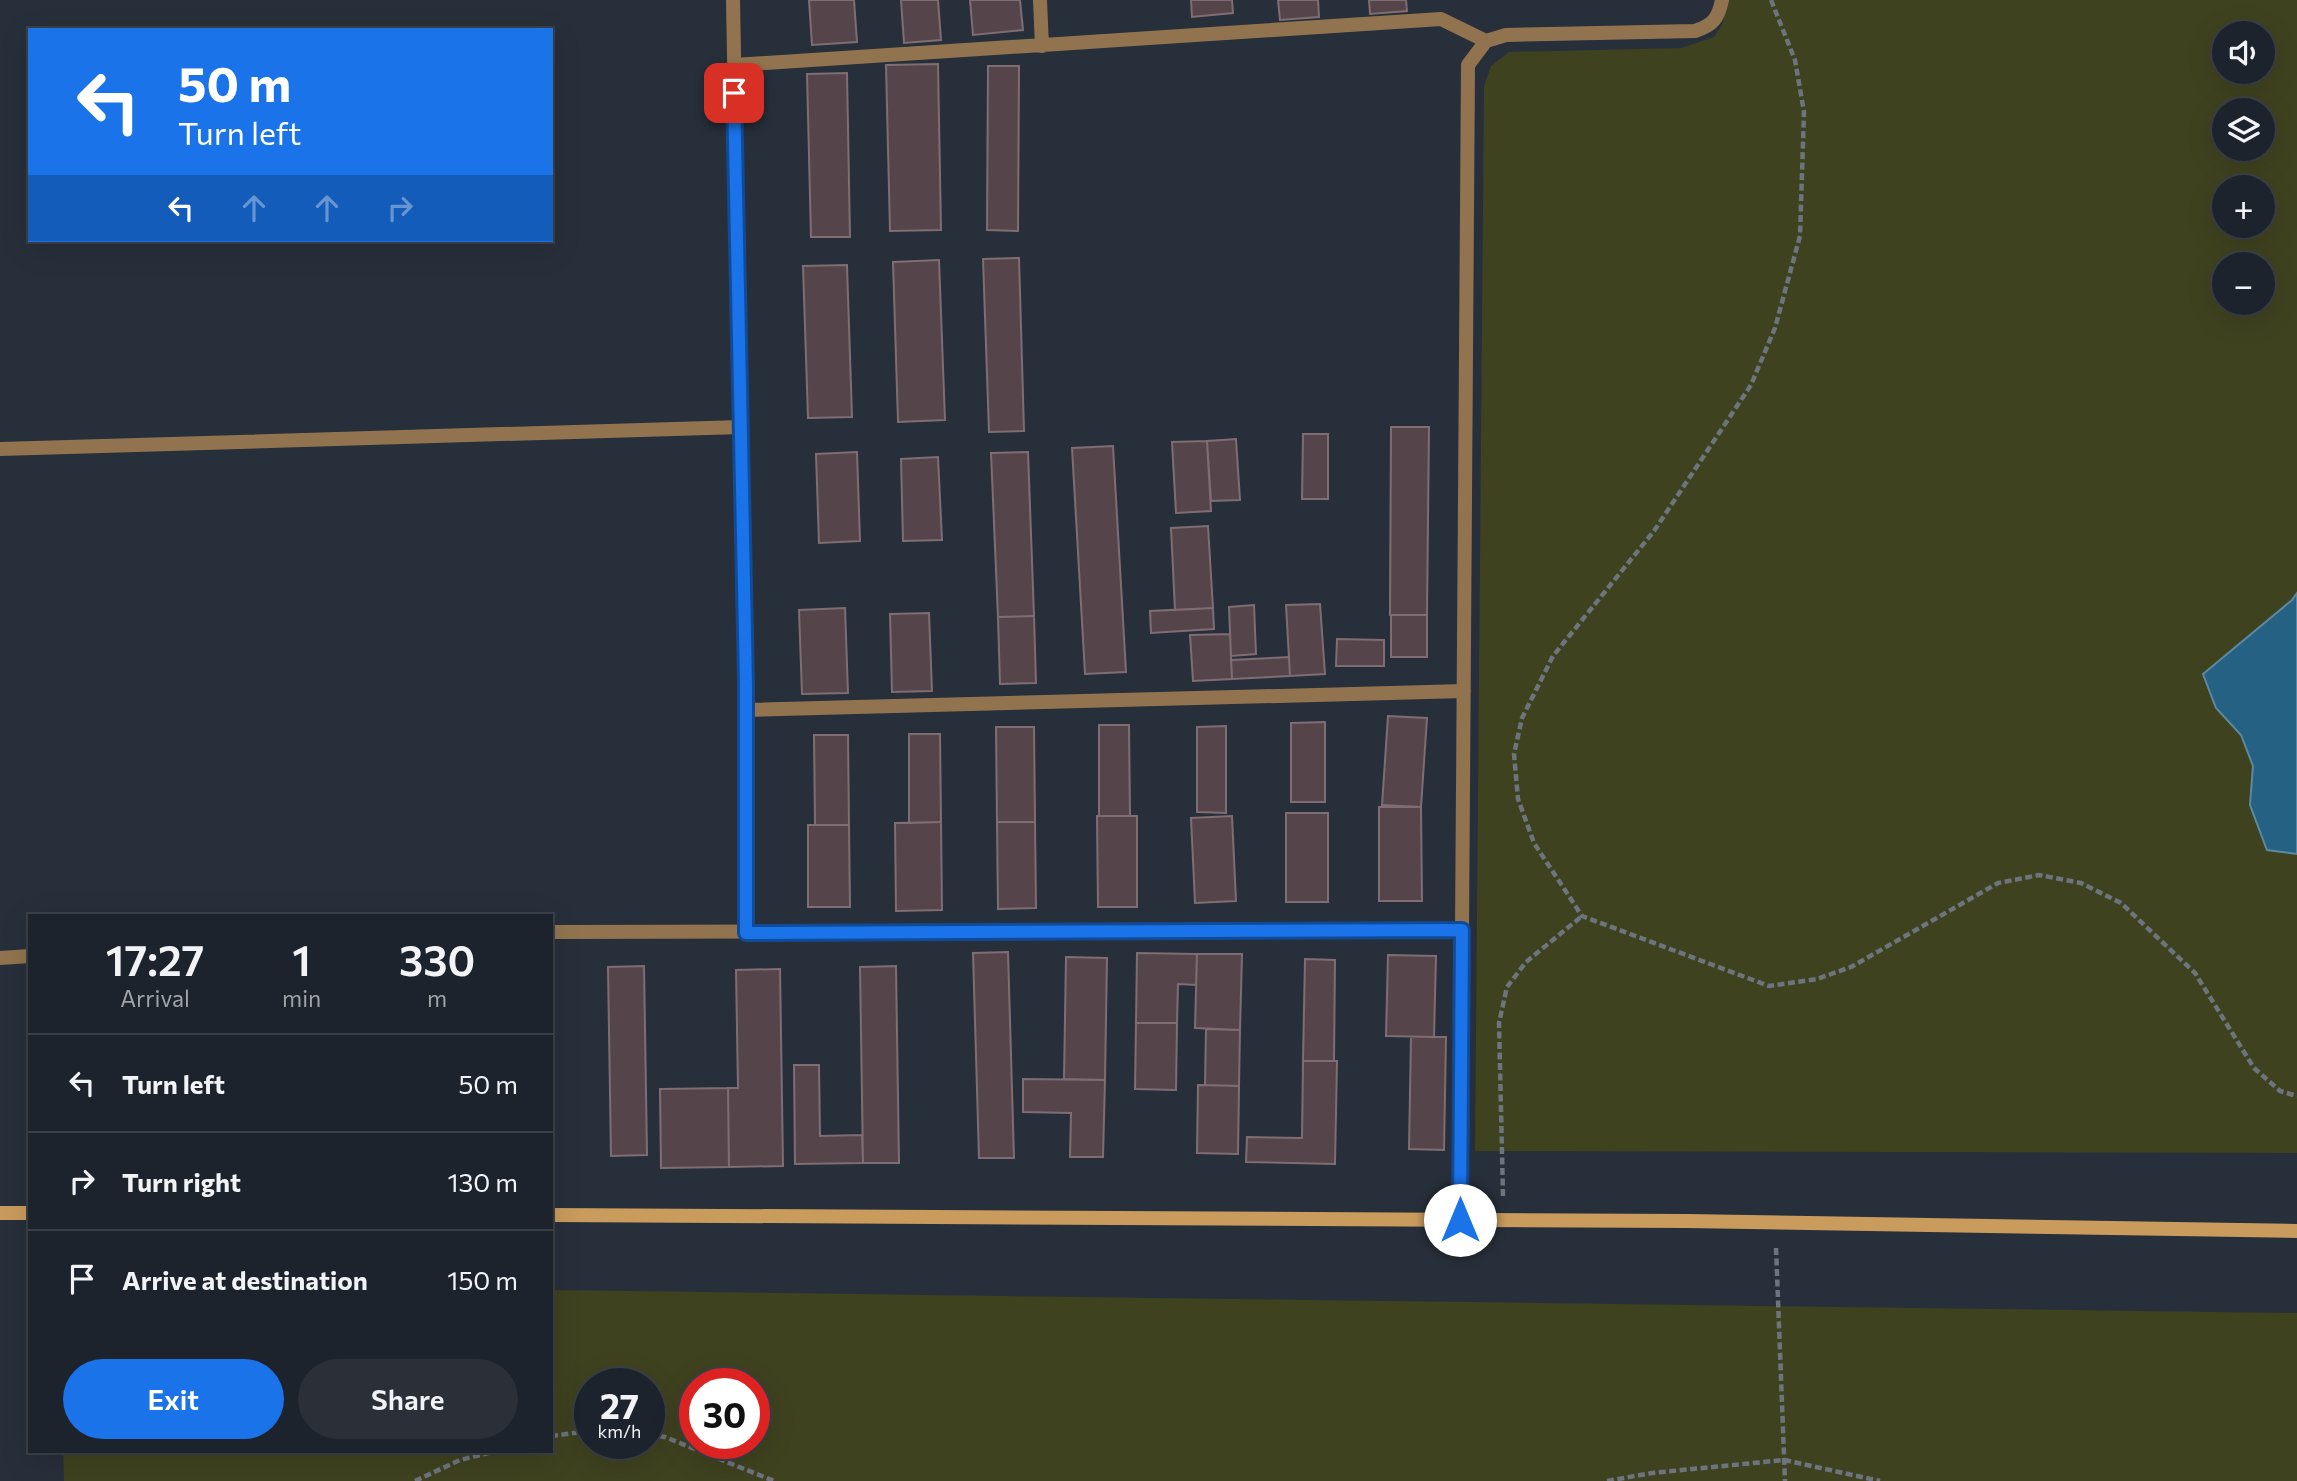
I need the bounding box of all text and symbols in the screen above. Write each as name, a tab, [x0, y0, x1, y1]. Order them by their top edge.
map controls	[2212, 21, 2275, 315]
button: sound	[2212, 21, 2275, 84]
text: 50 m	[178, 52, 291, 112]
icon: left	[63, 56, 154, 147]
pin	[704, 63, 764, 123]
icon: arrive	[715, 74, 753, 112]
button: layers	[2212, 98, 2275, 161]
text: Turn left	[178, 112, 302, 152]
button: +	[2212, 175, 2275, 238]
icon: left	[162, 189, 200, 227]
icon: ahead	[235, 189, 273, 227]
icon: ahead	[308, 189, 346, 227]
icon: right	[381, 189, 419, 227]
button: −	[2212, 252, 2275, 315]
text: 17:27	[106, 933, 204, 985]
text: 1	[292, 933, 311, 985]
text: 330	[399, 933, 475, 985]
text: Arrival	[120, 984, 190, 1012]
text: min	[282, 984, 321, 1012]
text: m	[427, 984, 447, 1012]
icon: left	[63, 1064, 101, 1102]
text: Turn left	[122, 1068, 225, 1099]
text: 50 m	[458, 1068, 518, 1099]
icon: right	[63, 1162, 101, 1200]
text: Turn right	[122, 1166, 241, 1197]
text: 130 m	[447, 1166, 518, 1197]
position arrow	[1423, 1183, 1497, 1257]
icon: arrive	[63, 1260, 101, 1298]
text: Arrive at destination	[122, 1264, 368, 1295]
text: 150 m	[447, 1264, 518, 1295]
button: Exit	[63, 1359, 284, 1439]
button: Share	[298, 1359, 518, 1439]
speed limit sign: 30	[679, 1368, 770, 1459]
text: 27	[600, 1383, 639, 1426]
text: km/h	[598, 1420, 641, 1442]

